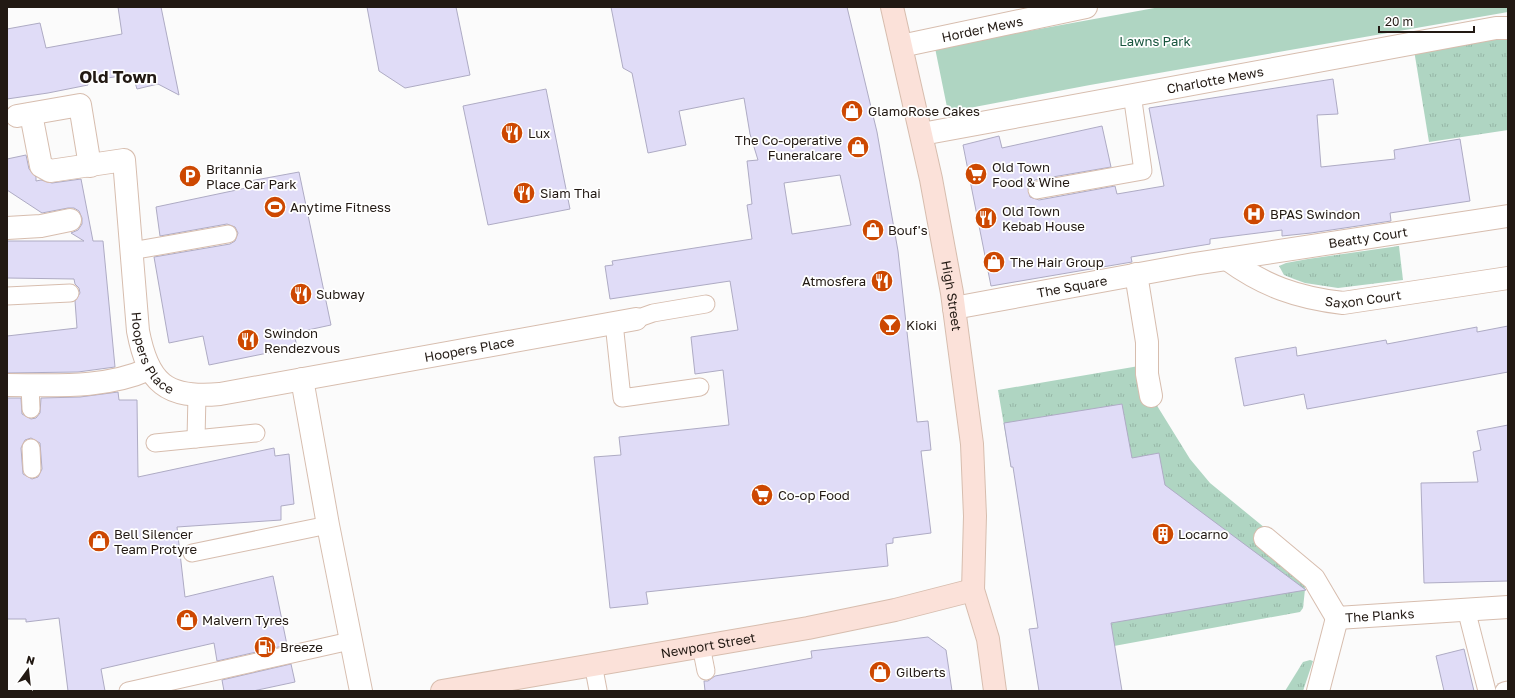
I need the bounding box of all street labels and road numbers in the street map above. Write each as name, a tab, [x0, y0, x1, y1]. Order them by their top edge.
street label: Horder Mews	[940, 13, 1024, 45]
street label: Charlotte Mews	[1165, 63, 1265, 97]
street label: Beatty Court	[1327, 223, 1409, 251]
street label: High Street	[938, 259, 965, 332]
street label: The Square	[1036, 272, 1108, 301]
street label: Saxon Court	[1324, 286, 1402, 311]
street label: Hoopers Place	[128, 311, 177, 397]
street label: Hoopers Place	[423, 333, 515, 365]
street label: The Planks	[1345, 605, 1415, 625]
street label: Newport Street	[659, 629, 757, 661]

